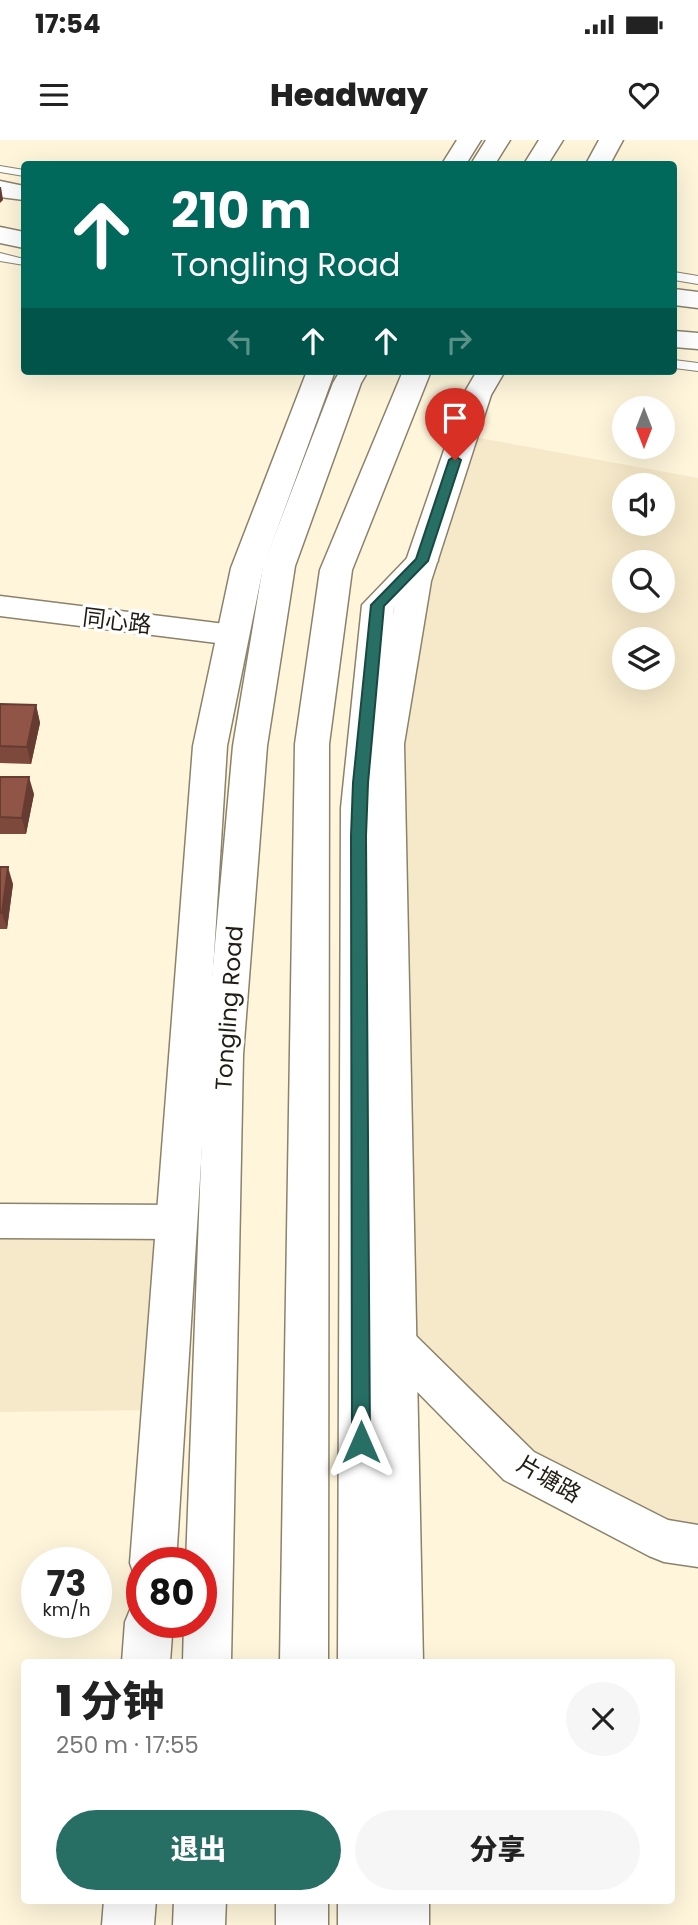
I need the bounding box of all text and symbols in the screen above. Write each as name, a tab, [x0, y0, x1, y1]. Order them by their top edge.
text: 17:54	[35, 6, 101, 42]
text: Headway	[270, 72, 428, 117]
icon: menu	[35, 76, 73, 114]
icon: heart	[625, 76, 663, 114]
text: 210 m	[171, 177, 312, 245]
icon: ahead	[56, 189, 147, 280]
text: Tongling Road	[171, 242, 401, 287]
icon: left	[221, 322, 259, 360]
icon: ahead	[294, 322, 332, 360]
icon: ahead	[367, 322, 405, 360]
icon: right	[440, 322, 478, 360]
pin	[425, 388, 485, 460]
north arrow	[612, 396, 676, 458]
map controls	[612, 396, 675, 690]
icon: arrive	[436, 399, 474, 437]
button: sound	[612, 473, 675, 536]
button: search	[612, 550, 675, 613]
street label: 同心路	[81, 601, 153, 641]
button: layers	[612, 627, 675, 690]
street label: Tongling Road	[207, 925, 251, 1091]
position arrow	[324, 1405, 398, 1479]
street label: 片塘路	[511, 1448, 587, 1510]
speed limit sign: 80	[126, 1547, 217, 1638]
text: 73	[47, 1559, 86, 1608]
text: km/h	[43, 1597, 90, 1622]
text: 1 分钟	[56, 1672, 164, 1731]
button: close	[566, 1682, 640, 1756]
text: 250 m · 17:55	[56, 1729, 199, 1761]
button: 退出	[56, 1810, 341, 1890]
button: 分享	[355, 1810, 640, 1890]

